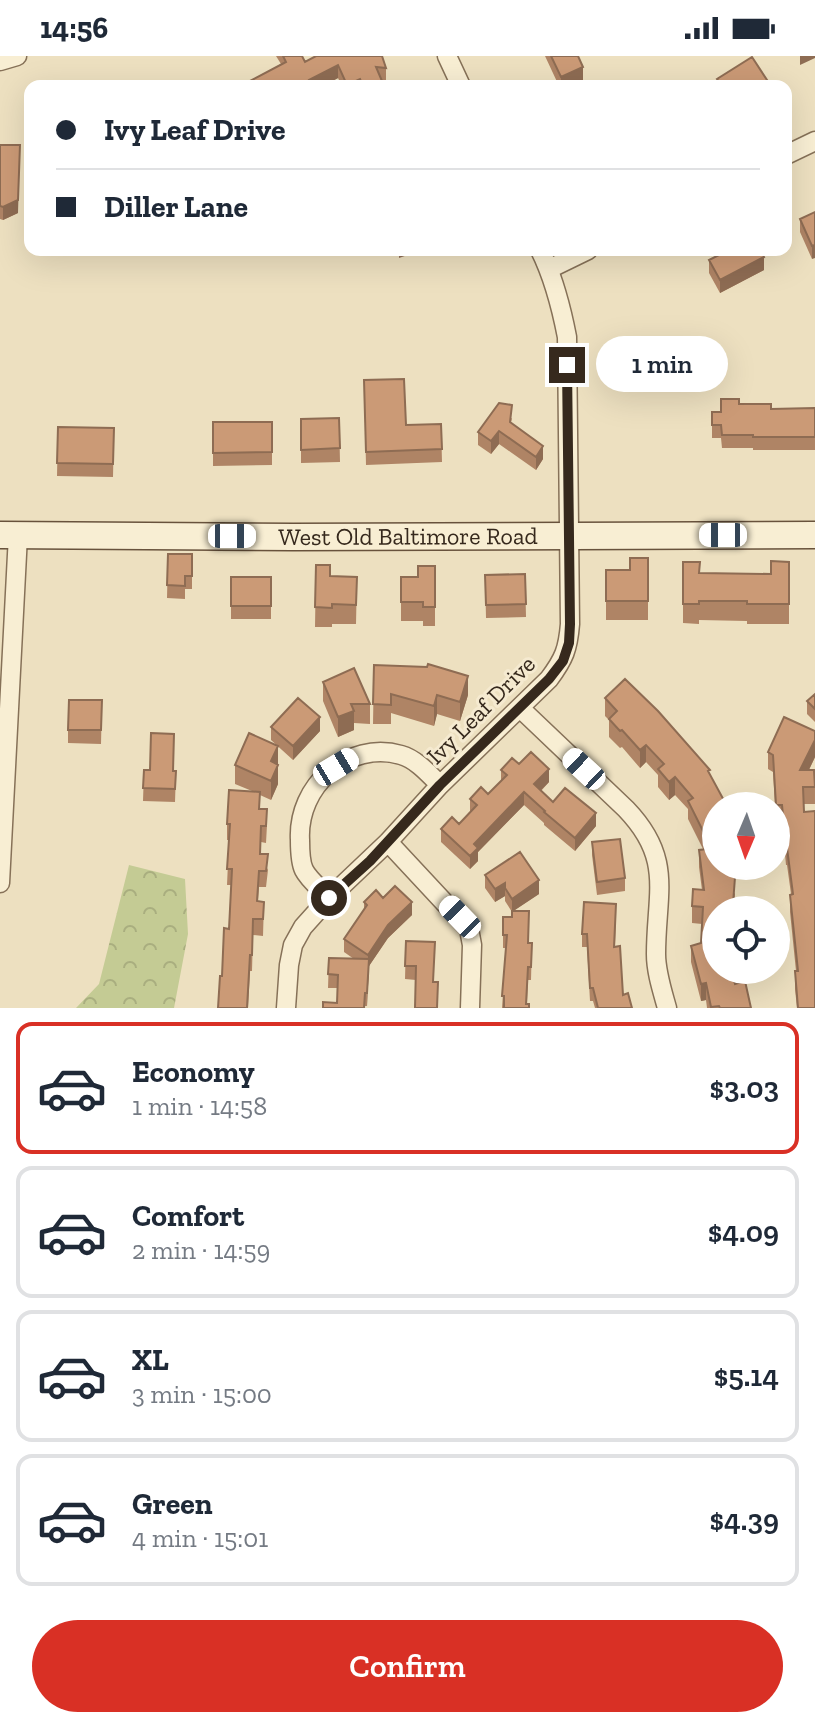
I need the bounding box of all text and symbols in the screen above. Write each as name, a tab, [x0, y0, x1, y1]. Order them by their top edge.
text: 14:56	[40, 10, 108, 46]
text: Ivy Leaf Drive	[104, 112, 285, 148]
text: Diller Lane	[104, 189, 248, 225]
callout: 1 min	[595, 337, 727, 393]
route end	[549, 347, 585, 383]
text: 1 min	[631, 348, 693, 380]
street label: West Old Baltimore Road	[278, 521, 538, 551]
car	[699, 523, 747, 547]
car	[208, 524, 256, 548]
street label: Ivy Leaf Drive	[420, 649, 541, 770]
car	[309, 744, 363, 790]
car	[558, 744, 610, 794]
north arrow	[702, 792, 790, 880]
map controls	[702, 792, 790, 984]
route start	[311, 880, 347, 916]
car	[435, 891, 485, 943]
button: locate	[702, 896, 790, 984]
icon: car	[36, 1052, 108, 1124]
text: Economy	[132, 1054, 255, 1090]
text: $3.03	[710, 1070, 779, 1106]
text: 1 min · 14:58	[132, 1090, 267, 1122]
icon: car	[36, 1196, 108, 1268]
text: Comfort	[132, 1198, 244, 1234]
text: $4.09	[708, 1214, 779, 1250]
text: 2 min · 14:59	[132, 1234, 270, 1266]
icon: car	[36, 1340, 108, 1412]
text: XL	[132, 1342, 169, 1378]
text: $5.14	[714, 1358, 779, 1394]
text: 3 min · 15:00	[132, 1378, 272, 1410]
icon: car	[36, 1484, 108, 1556]
text: Green	[132, 1486, 212, 1522]
text: $4.39	[710, 1502, 779, 1538]
text: 4 min · 15:01	[132, 1522, 268, 1554]
button: Confirm	[32, 1620, 783, 1712]

